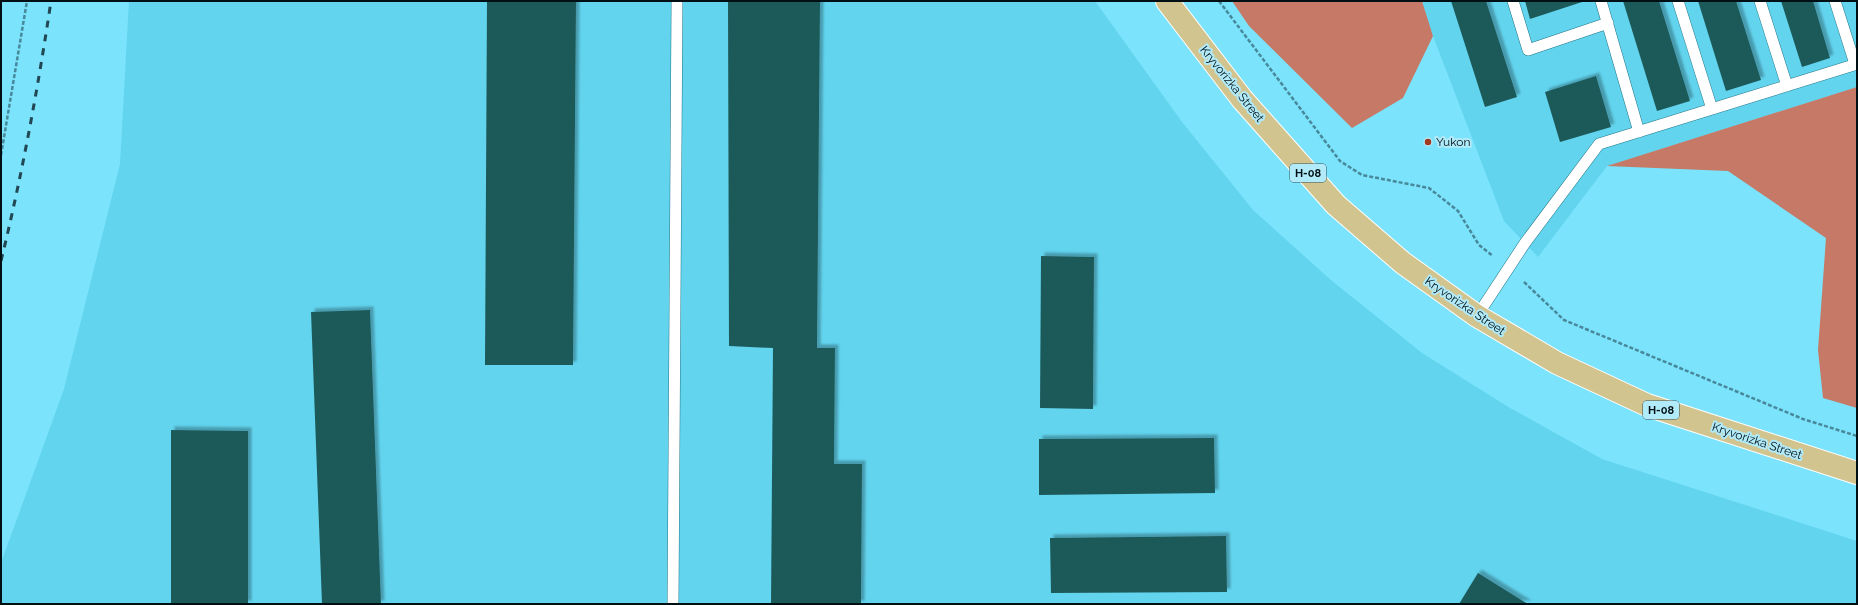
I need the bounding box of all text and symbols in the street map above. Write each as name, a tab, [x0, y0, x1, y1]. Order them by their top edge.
street label: Kryvorizka Street	[1197, 43, 1267, 125]
place label: Yukon	[1436, 135, 1470, 149]
marker: Yukon	[1423, 137, 1433, 147]
road number: Н-08	[1290, 164, 1326, 182]
street label: Kryvorizka Street	[1422, 274, 1508, 338]
road number: Н-08	[1643, 401, 1679, 419]
street label: Kryvorizka Street	[1710, 420, 1804, 462]

